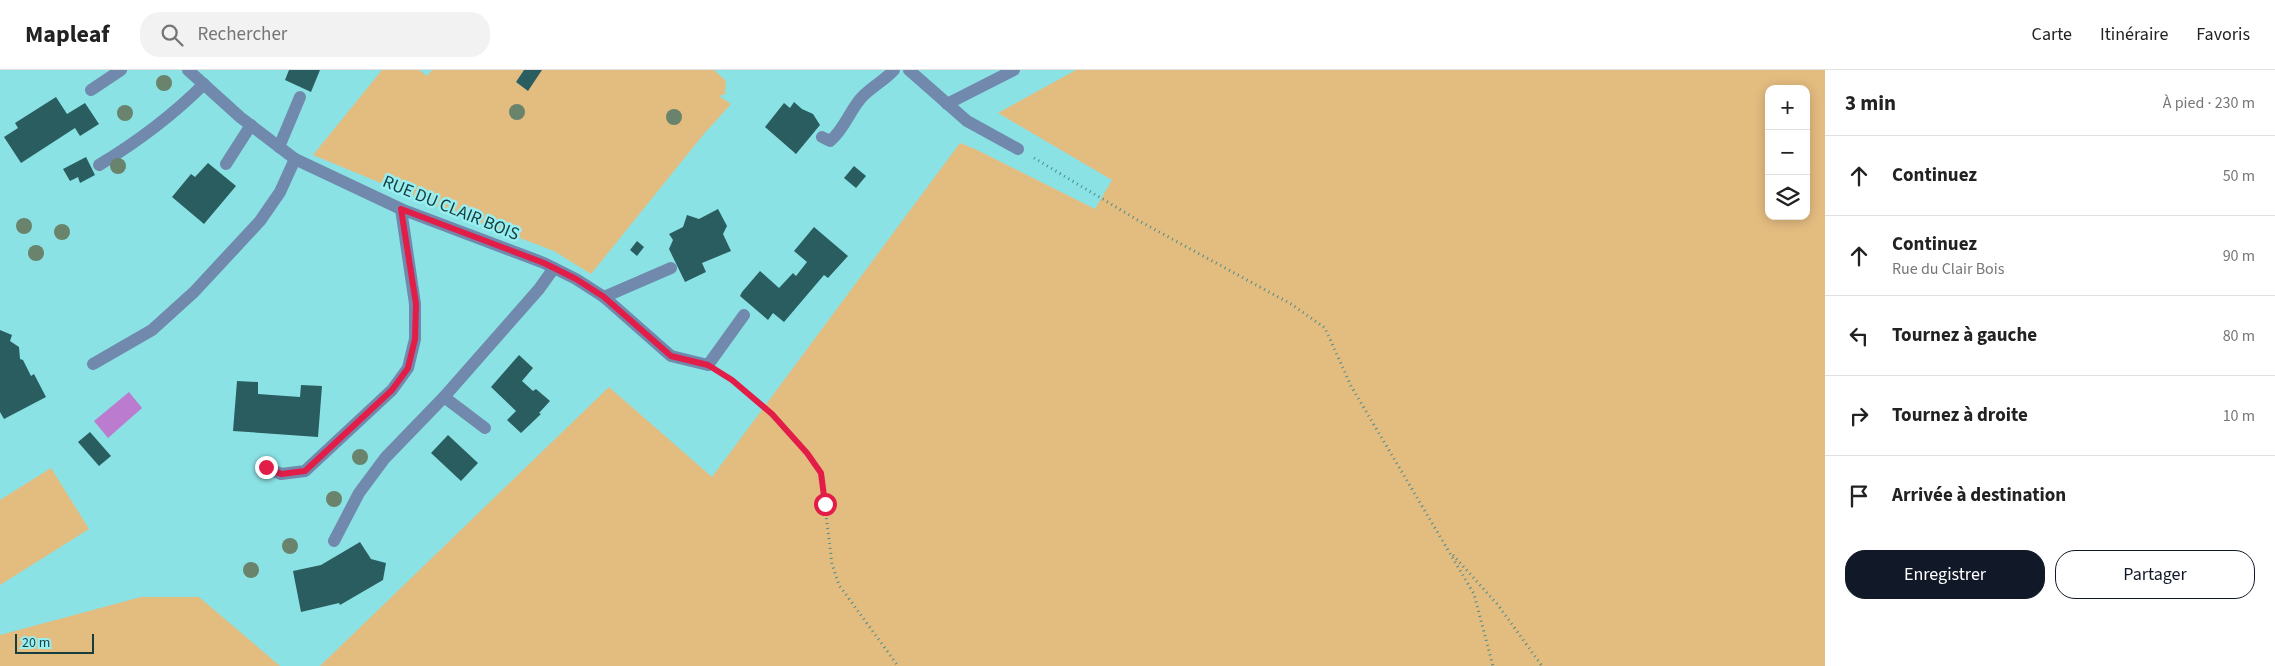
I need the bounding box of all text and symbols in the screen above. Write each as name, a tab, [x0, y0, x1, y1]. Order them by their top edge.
search box	[140, 12, 490, 57]
text: Mapleaf	[25, 17, 110, 52]
icon: search	[158, 21, 186, 49]
text: Rechercher	[198, 21, 287, 48]
text: Carte	[2032, 22, 2072, 47]
text: Itinéraire	[2100, 22, 2168, 47]
text: Favoris	[2196, 22, 2250, 47]
map controls	[1765, 85, 1810, 220]
button: +	[1765, 85, 1810, 130]
text: 3 min	[1845, 88, 1896, 118]
text: À pied · 230 m	[2163, 92, 2255, 114]
button: −	[1765, 130, 1810, 175]
icon: ahead	[1845, 162, 1873, 190]
text: Continuez	[1892, 162, 1977, 189]
text: 50 m	[2223, 165, 2255, 187]
street label: RUE DU CLAIR BOIS	[379, 169, 523, 247]
button: layers	[1765, 175, 1810, 220]
text: Continuez	[1892, 231, 1977, 258]
icon: ahead	[1845, 242, 1873, 270]
text: 90 m	[2223, 245, 2255, 267]
text: Rue du Clair Bois	[1892, 258, 2004, 280]
icon: left	[1845, 322, 1873, 350]
text: Tournez à gauche	[1892, 322, 2037, 349]
text: 80 m	[2223, 325, 2255, 347]
icon: right	[1845, 402, 1873, 430]
text: Tournez à droite	[1892, 402, 2028, 429]
text: 10 m	[2223, 405, 2255, 427]
route end	[255, 456, 278, 479]
icon: arrive	[1845, 482, 1873, 510]
text: Arrivée à destination	[1892, 482, 2066, 509]
route start	[814, 493, 837, 516]
button: Enregistrer	[1845, 550, 2045, 599]
button: Partager	[2055, 550, 2255, 599]
scale bar	[15, 631, 94, 654]
text: 20 m	[22, 633, 50, 653]

